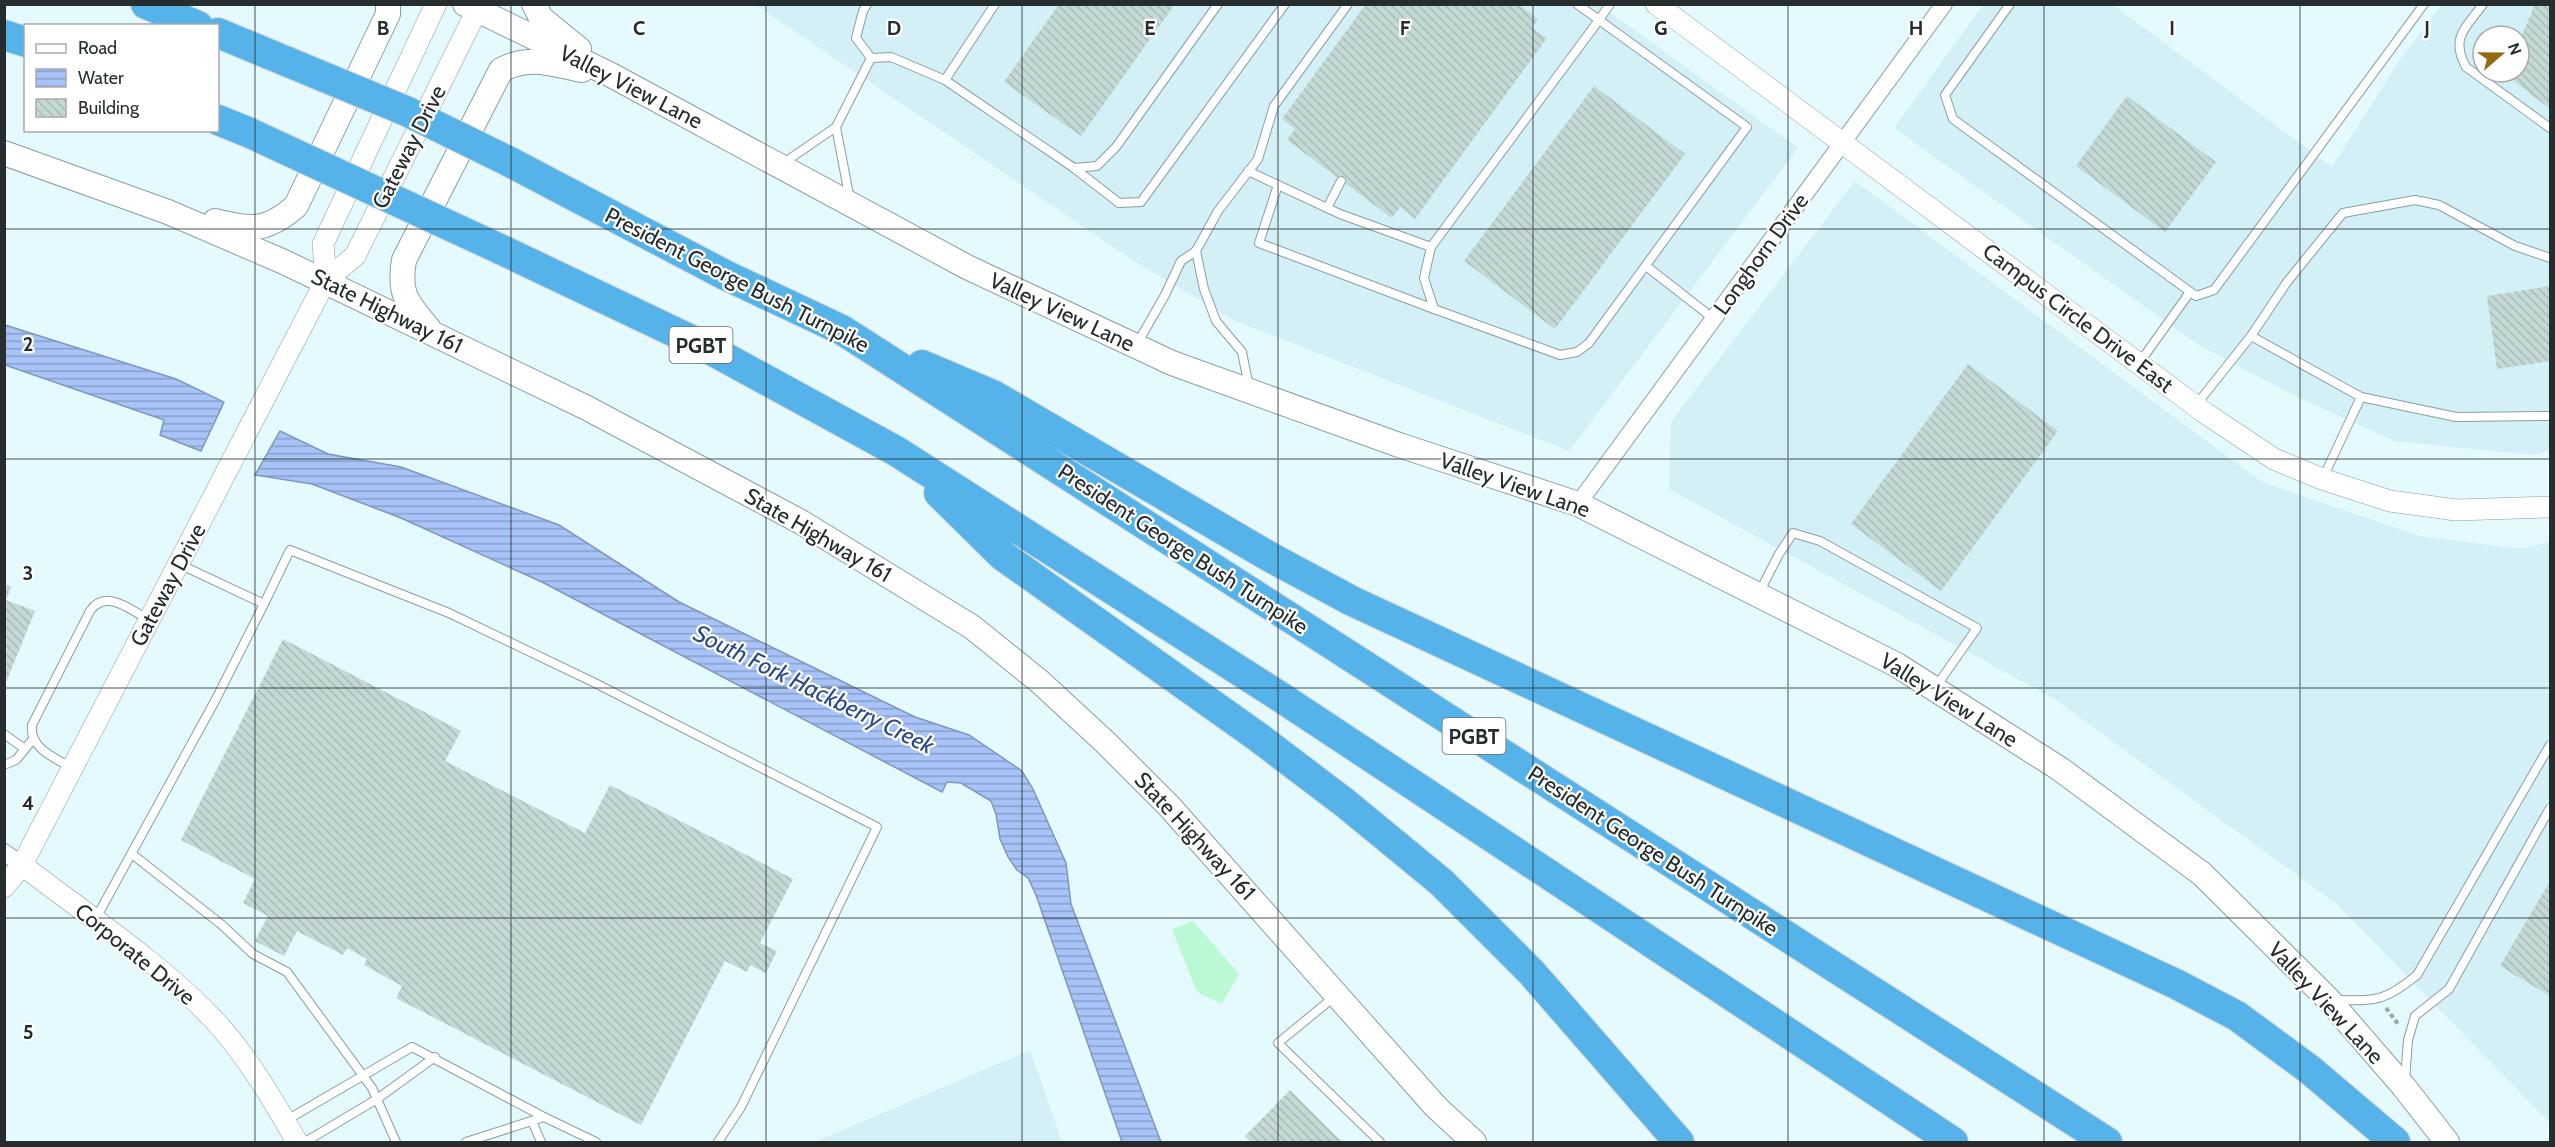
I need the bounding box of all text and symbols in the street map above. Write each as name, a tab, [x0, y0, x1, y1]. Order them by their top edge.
text: B	[377, 16, 389, 40]
text: C	[633, 16, 645, 40]
text: D	[887, 16, 901, 40]
text: E	[1144, 16, 1156, 40]
text: F	[1400, 16, 1411, 40]
text: G	[1654, 16, 1668, 40]
text: H	[1909, 16, 1923, 40]
text: I	[2169, 16, 2175, 40]
text: J	[2423, 16, 2430, 40]
legend	[24, 24, 219, 132]
north arrow	[2471, 24, 2531, 84]
text: Road	[78, 37, 117, 59]
street label: Valley View Lane	[555, 39, 707, 135]
text: N	[2504, 40, 2525, 58]
text: Water	[78, 67, 124, 89]
street label: Gateway Drive	[366, 81, 452, 213]
text: Building	[78, 97, 140, 119]
street label: Longhorn Drive	[1708, 188, 1814, 320]
street label: President George Bush Turnpike	[600, 202, 874, 358]
street label: Campus Circle Drive East	[1977, 238, 2179, 399]
street label: State Highway 161	[307, 263, 467, 359]
street label: Valley View Lane	[985, 267, 1139, 357]
road number: PGBT	[670, 327, 732, 363]
text: 2	[23, 332, 33, 356]
street label: Valley View Lane	[1436, 447, 1594, 523]
street label: President George Bush Turnpike	[1053, 458, 1313, 640]
street label: State Highway 161	[740, 482, 896, 588]
street label: Gateway Drive	[124, 519, 212, 651]
text: 3	[23, 561, 33, 585]
water label: South Fork Hackberry Creek	[689, 618, 940, 760]
street label: Valley View Lane	[1875, 647, 2023, 753]
road number: PGBT	[1442, 718, 1506, 754]
street label: President George Bush Turnpike	[1523, 760, 1783, 942]
street label: State Highway 161	[1129, 766, 1261, 906]
text: 4	[22, 791, 34, 815]
street label: Corporate Drive	[70, 897, 200, 1011]
street label: Valley View Lane	[2263, 936, 2389, 1070]
text: 5	[23, 1020, 33, 1044]

